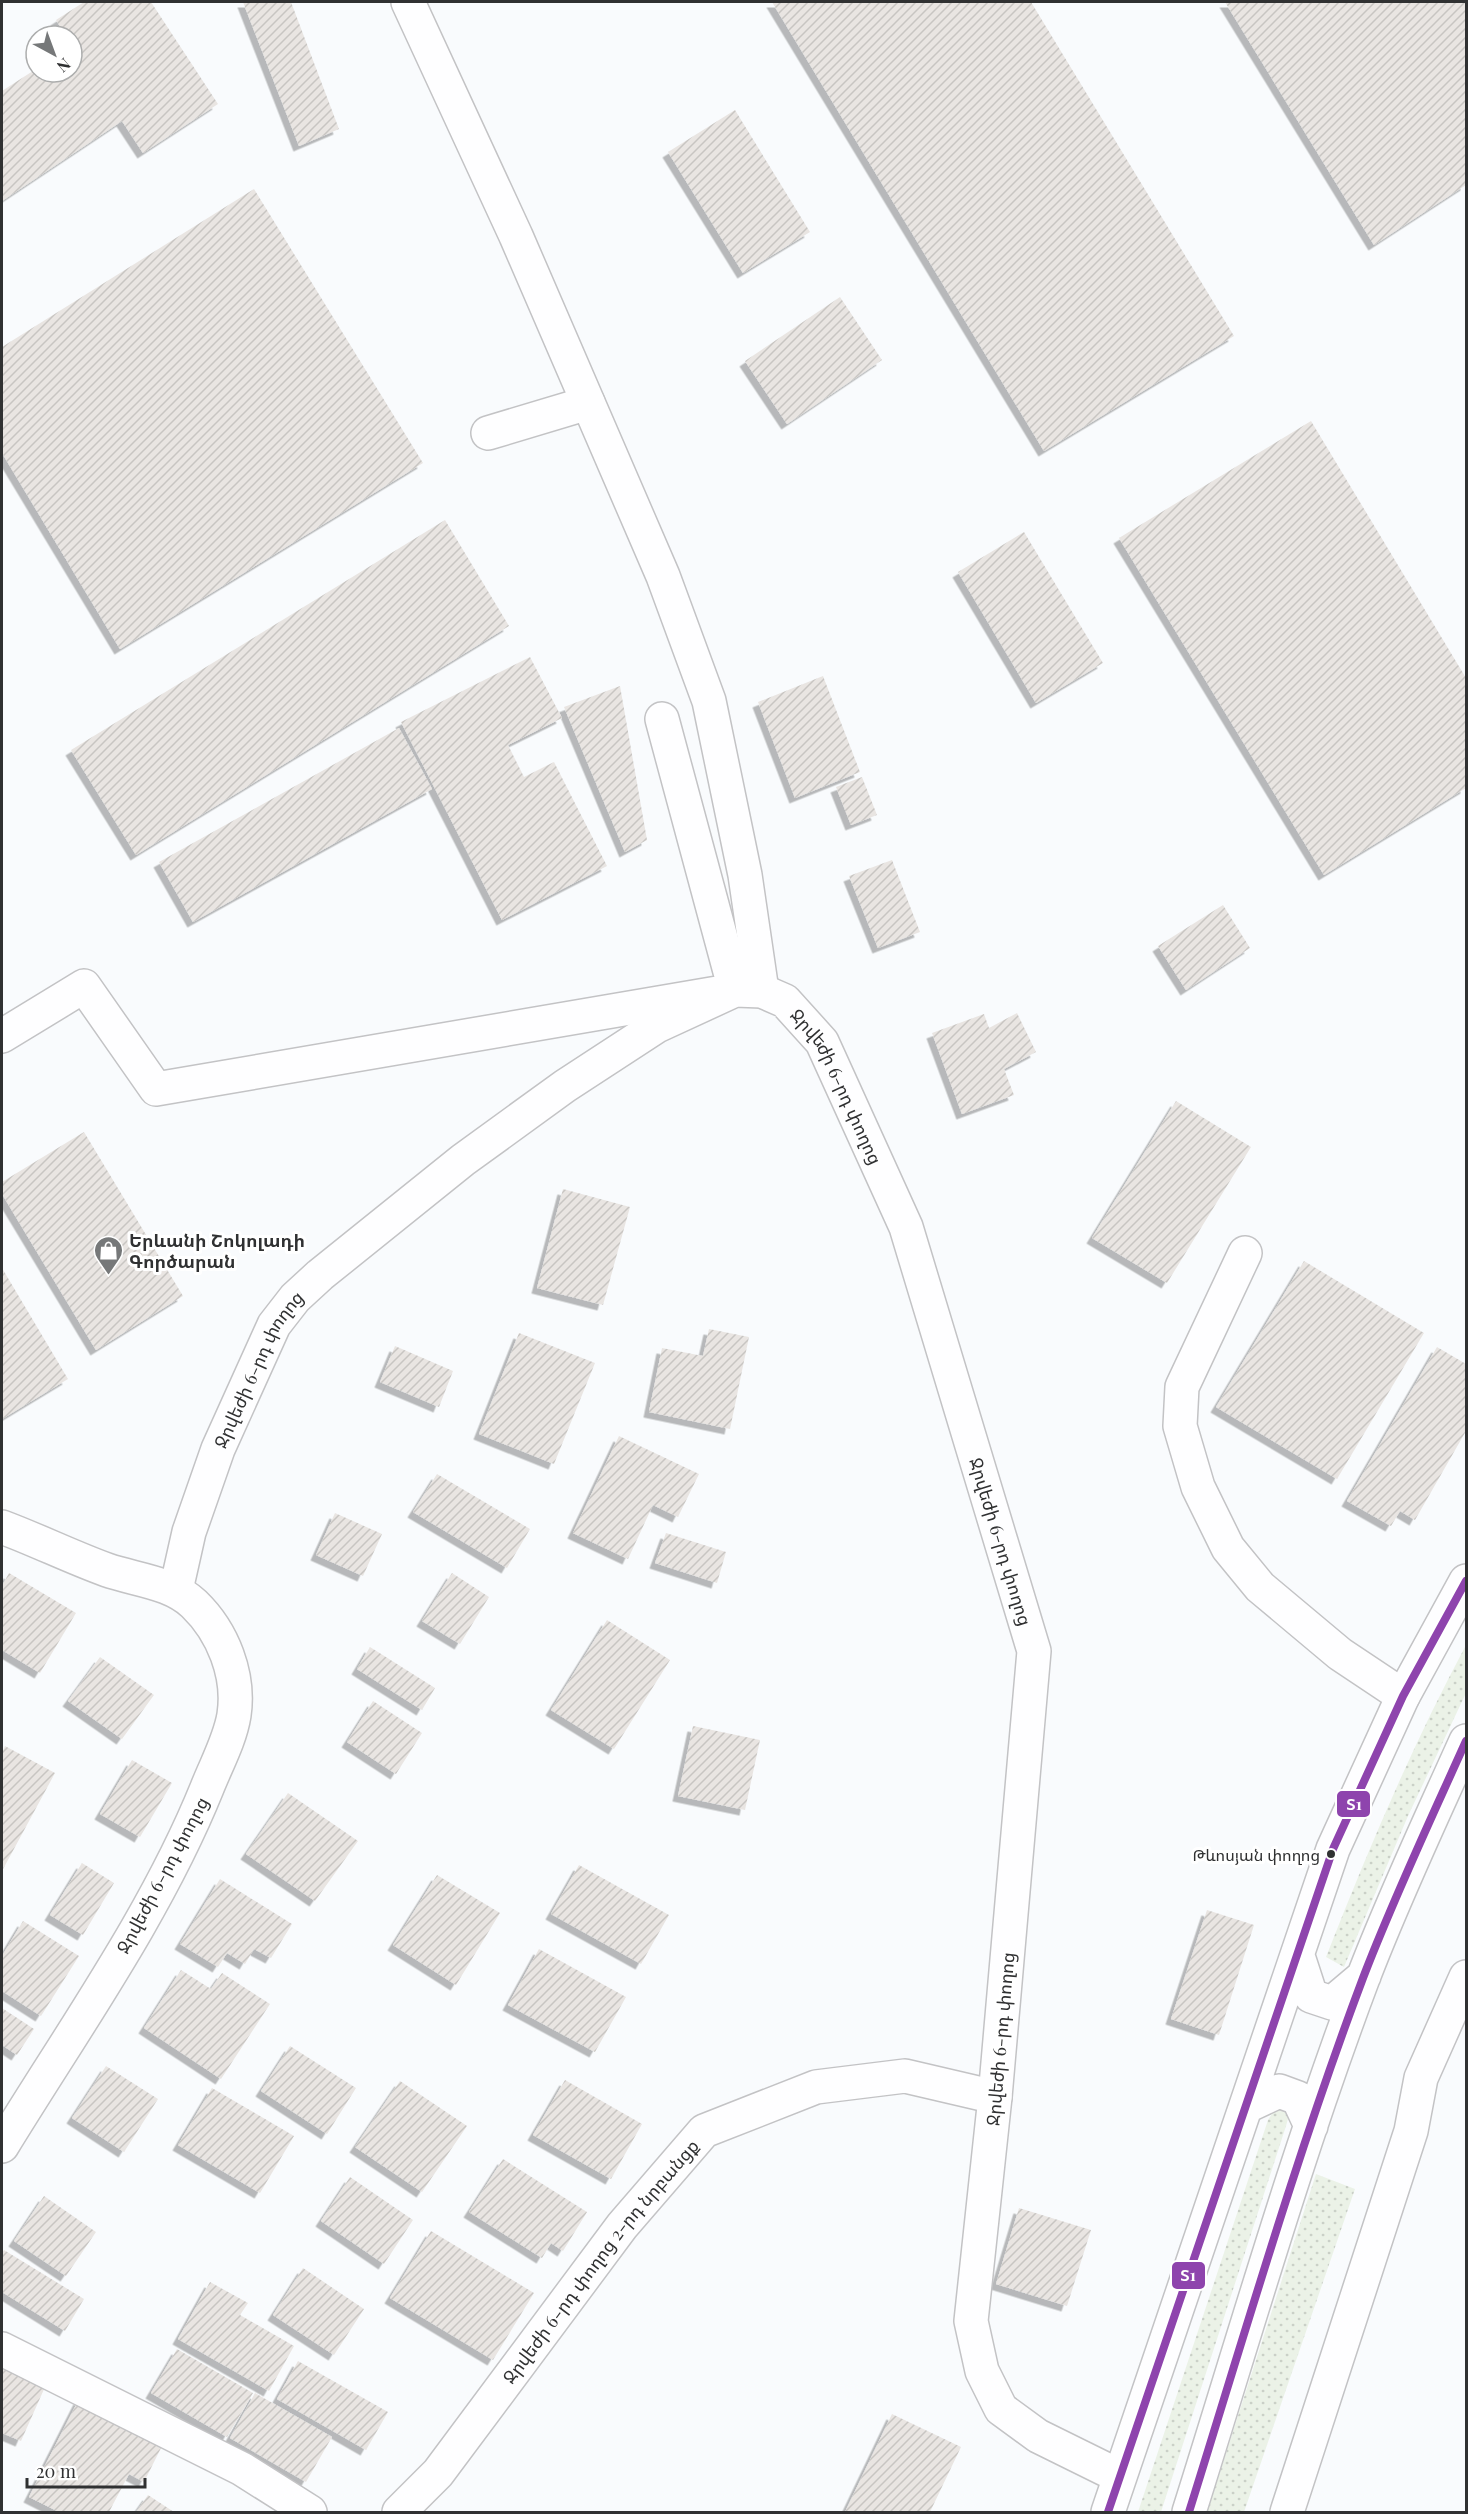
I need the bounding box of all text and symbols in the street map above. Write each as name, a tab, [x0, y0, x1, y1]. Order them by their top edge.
north arrow	[24, 24, 84, 84]
text: N	[53, 54, 75, 78]
street label: Ջրվեժի 6-րդ փողոց	[785, 1003, 888, 1168]
place label: Երևանի Շոկոլադի Գործարան	[129, 1228, 305, 1273]
shop icon: Երևանի Շոկոլադի Գործարան	[92, 1234, 124, 1276]
street label: Ջրվեժի 6-րդ փողոց	[208, 1285, 308, 1452]
street label: Ջրվեժի 6-րդ փողոց	[964, 1455, 1038, 1629]
line badge: Տ1	[1336, 1790, 1371, 1818]
street label: Ջրվեժի 6-րդ փողոց	[110, 1792, 214, 1958]
text: Տ1	[1346, 1793, 1362, 1814]
place label: Թևոսյան փողոց	[1193, 1844, 1320, 1865]
marker: Թևոսյան փողոց	[1325, 1848, 1337, 1860]
street label: Ջրվեժի 6-րդ փողոց	[980, 1951, 1020, 2127]
street label: Ջրվեժի 6-րդ փողոց 2-րդ նրբանցք	[497, 2134, 704, 2388]
line badge: Տ1	[1171, 2261, 1206, 2290]
text: Տ1	[1180, 2264, 1196, 2285]
scale bar	[27, 2451, 146, 2489]
text: 20 m	[36, 2459, 76, 2483]

